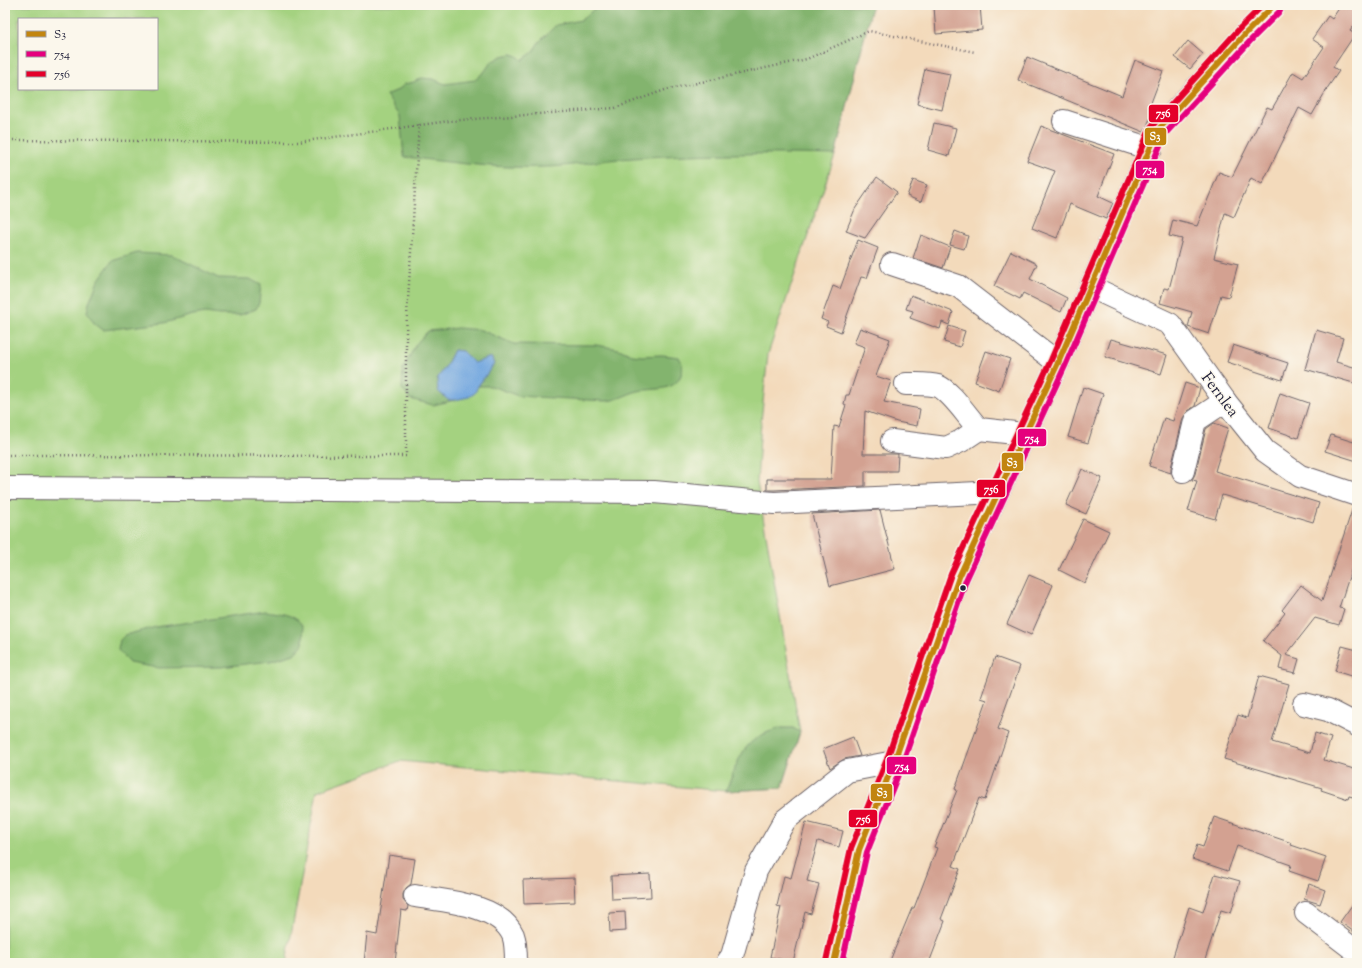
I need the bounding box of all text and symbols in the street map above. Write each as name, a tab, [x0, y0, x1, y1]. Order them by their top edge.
legend	[18, 18, 158, 90]
text: S3	[54, 26, 66, 44]
text: 754	[54, 46, 70, 64]
text: 756	[54, 66, 70, 84]
line badge: 756	[1148, 104, 1179, 123]
text: 756	[1156, 106, 1171, 122]
line badge: S3	[1144, 127, 1167, 146]
text: S3	[1150, 129, 1161, 145]
line badge: 754	[1135, 160, 1165, 179]
text: 754	[1143, 162, 1158, 178]
street label: Fernlea	[1195, 368, 1244, 423]
line badge: 754	[1017, 428, 1047, 447]
text: 754	[1025, 431, 1040, 447]
line badge: S3	[1001, 452, 1024, 472]
text: S3	[1007, 455, 1018, 471]
line badge: 756	[976, 479, 1006, 498]
text: 756	[984, 482, 999, 498]
unlabelled marker	[958, 583, 968, 593]
line badge: 754	[886, 756, 917, 775]
text: 754	[895, 759, 910, 775]
line badge: S3	[870, 783, 893, 802]
text: S3	[877, 785, 888, 801]
line badge: 756	[848, 809, 878, 828]
text: 756	[856, 812, 871, 828]

